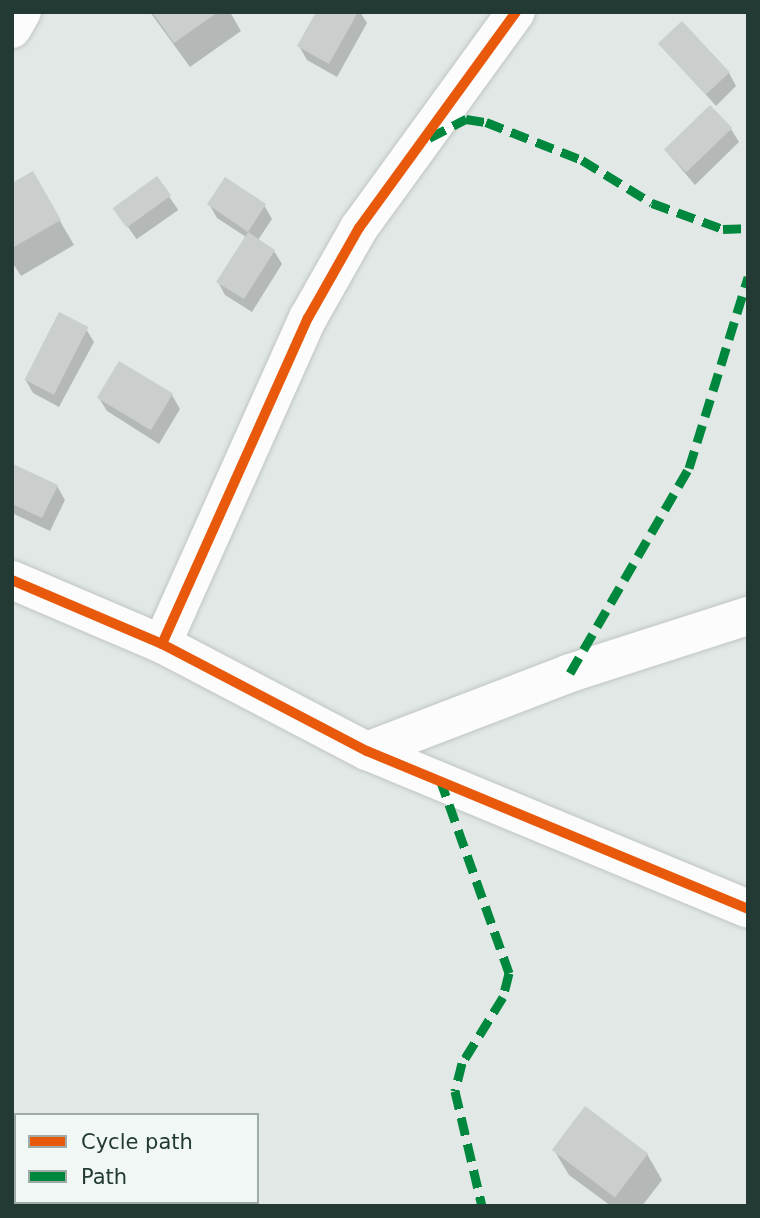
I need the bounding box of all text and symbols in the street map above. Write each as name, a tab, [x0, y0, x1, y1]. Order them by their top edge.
legend	[14, 1113, 259, 1204]
text: Cycle path	[81, 1130, 193, 1154]
text: Path	[81, 1165, 127, 1189]

